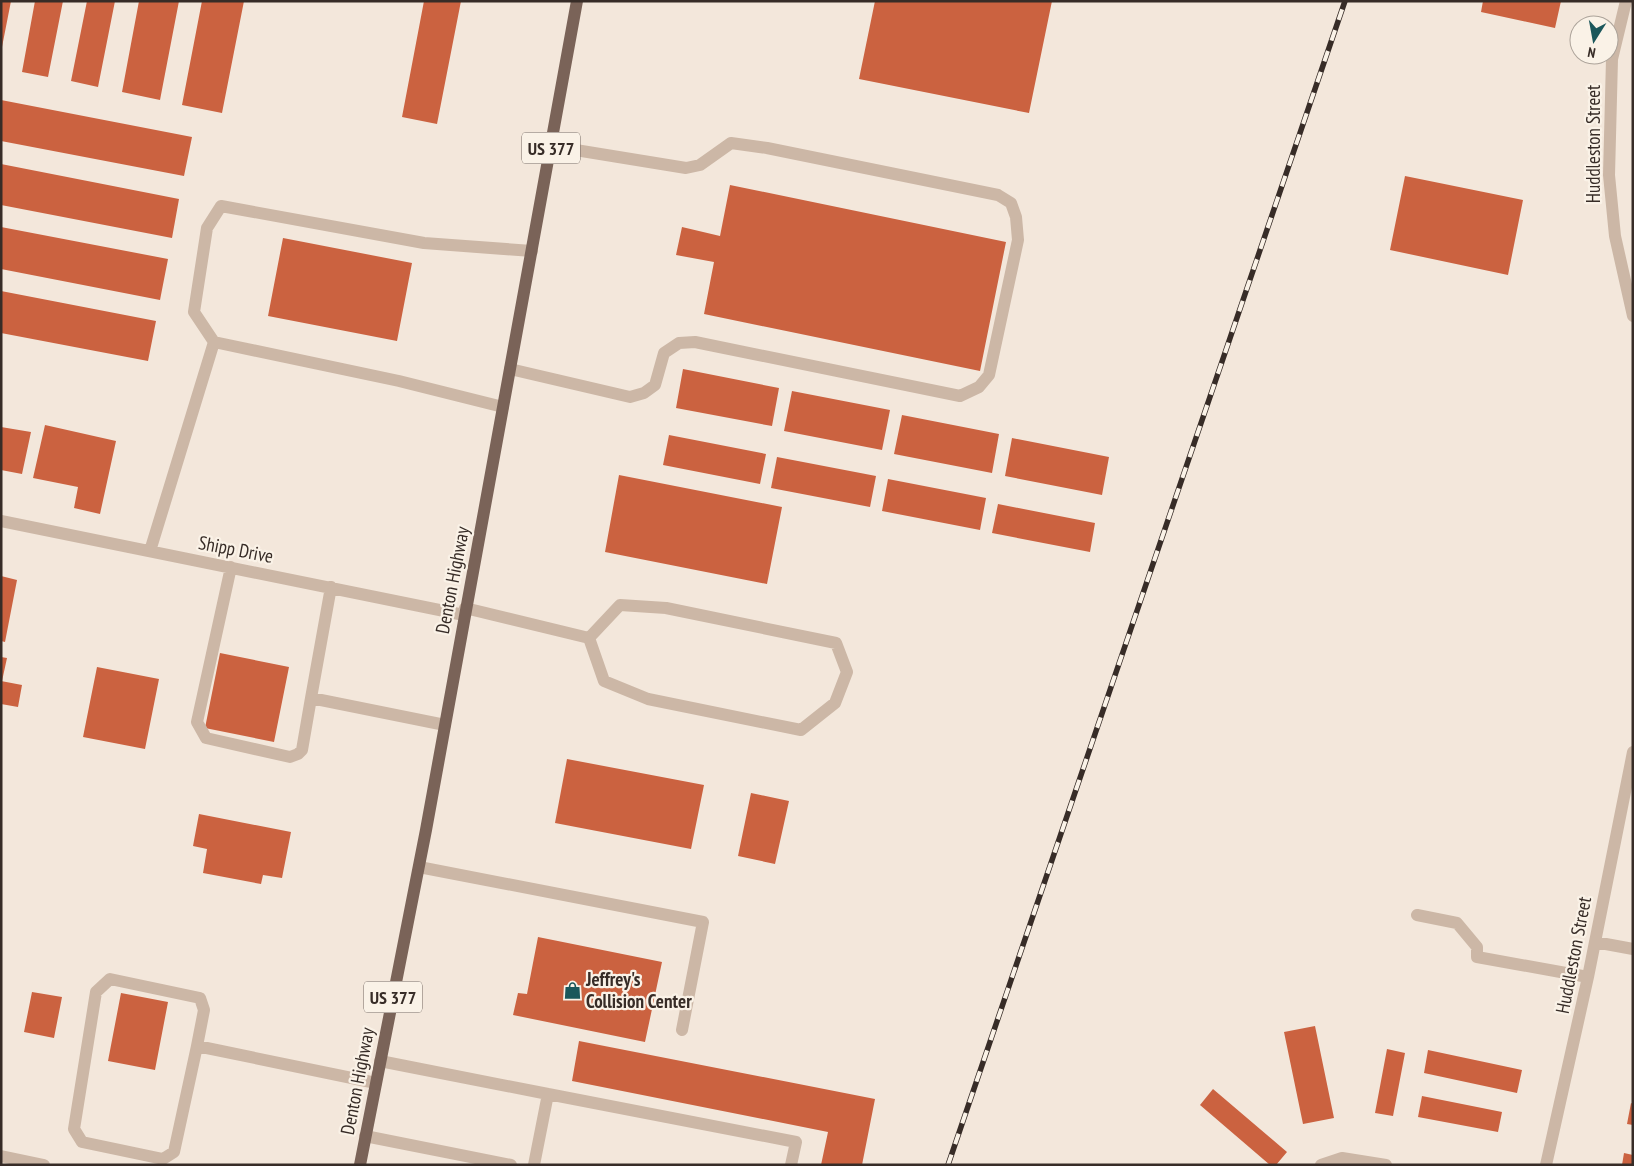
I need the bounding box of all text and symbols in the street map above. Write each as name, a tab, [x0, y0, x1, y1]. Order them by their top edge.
north arrow	[1569, 15, 1619, 65]
text: N	[1586, 43, 1597, 62]
street label: Huddleston Street	[1581, 84, 1605, 203]
road number: US 377	[522, 132, 580, 164]
street label: Denton Highway	[430, 524, 474, 636]
street label: Shipp Drive	[197, 530, 276, 568]
street label: Huddleston Street	[1550, 894, 1596, 1015]
place label: Jeffrey's Collision Center	[585, 967, 692, 1013]
shop icon: Jeffrey's Collision Center	[562, 980, 582, 1000]
road number: US 377	[364, 982, 422, 1012]
street label: Denton Highway	[335, 1025, 379, 1137]

